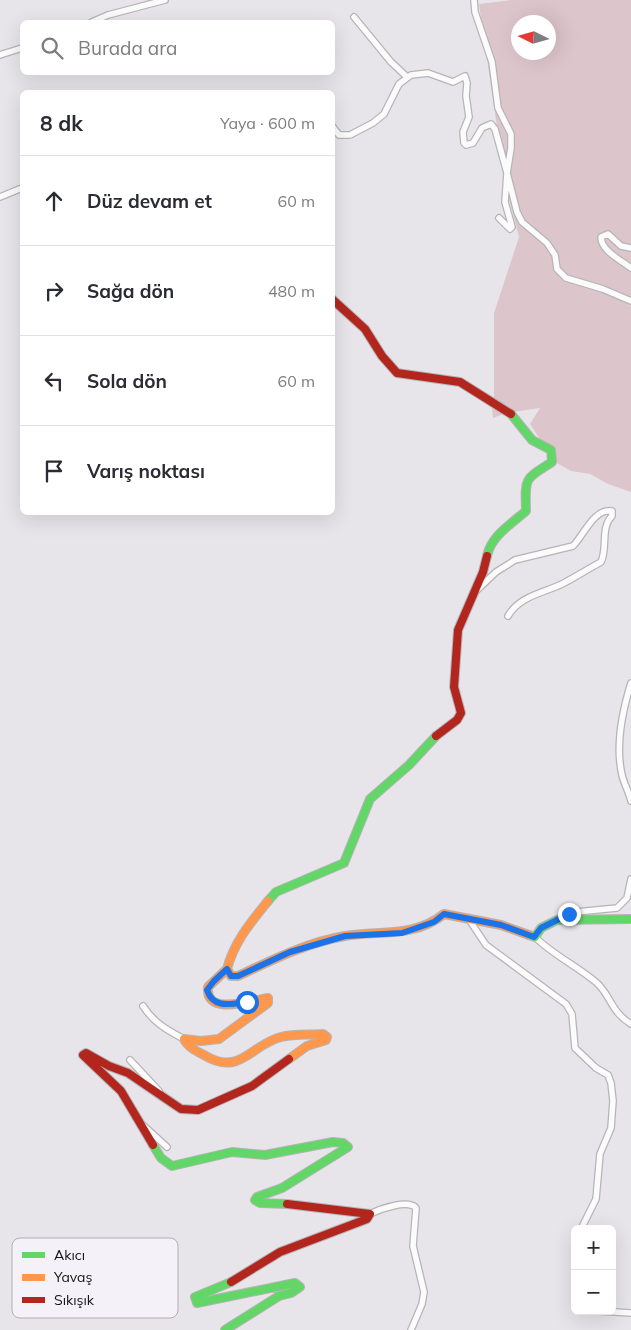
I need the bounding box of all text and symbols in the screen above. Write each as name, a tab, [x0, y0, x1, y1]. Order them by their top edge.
north arrow	[511, 15, 556, 60]
search box	[20, 20, 335, 75]
icon: search	[38, 34, 66, 62]
text: Burada ara	[78, 36, 177, 60]
text: 8 dk	[40, 110, 83, 136]
text: Yaya · 600 m	[220, 113, 315, 133]
icon: ahead	[40, 187, 68, 215]
text: Düz devam et	[87, 189, 212, 213]
text: 60 m	[278, 191, 315, 211]
icon: right	[40, 277, 68, 305]
text: Sağa dön	[87, 279, 174, 303]
text: 480 m	[268, 281, 315, 301]
icon: left	[40, 367, 68, 395]
text: Sola dön	[87, 369, 167, 393]
text: 60 m	[278, 371, 315, 391]
icon: arrive	[40, 457, 68, 485]
text: Varış noktası	[87, 459, 205, 483]
route end	[558, 903, 581, 926]
route start	[236, 991, 259, 1014]
map controls	[571, 1225, 616, 1315]
button: +	[571, 1225, 616, 1270]
legend	[12, 1238, 178, 1318]
text: Akıcı	[54, 1246, 85, 1264]
text: Yavaş	[53, 1268, 92, 1286]
button: −	[571, 1270, 616, 1315]
text: Sıkışık	[54, 1291, 95, 1309]

